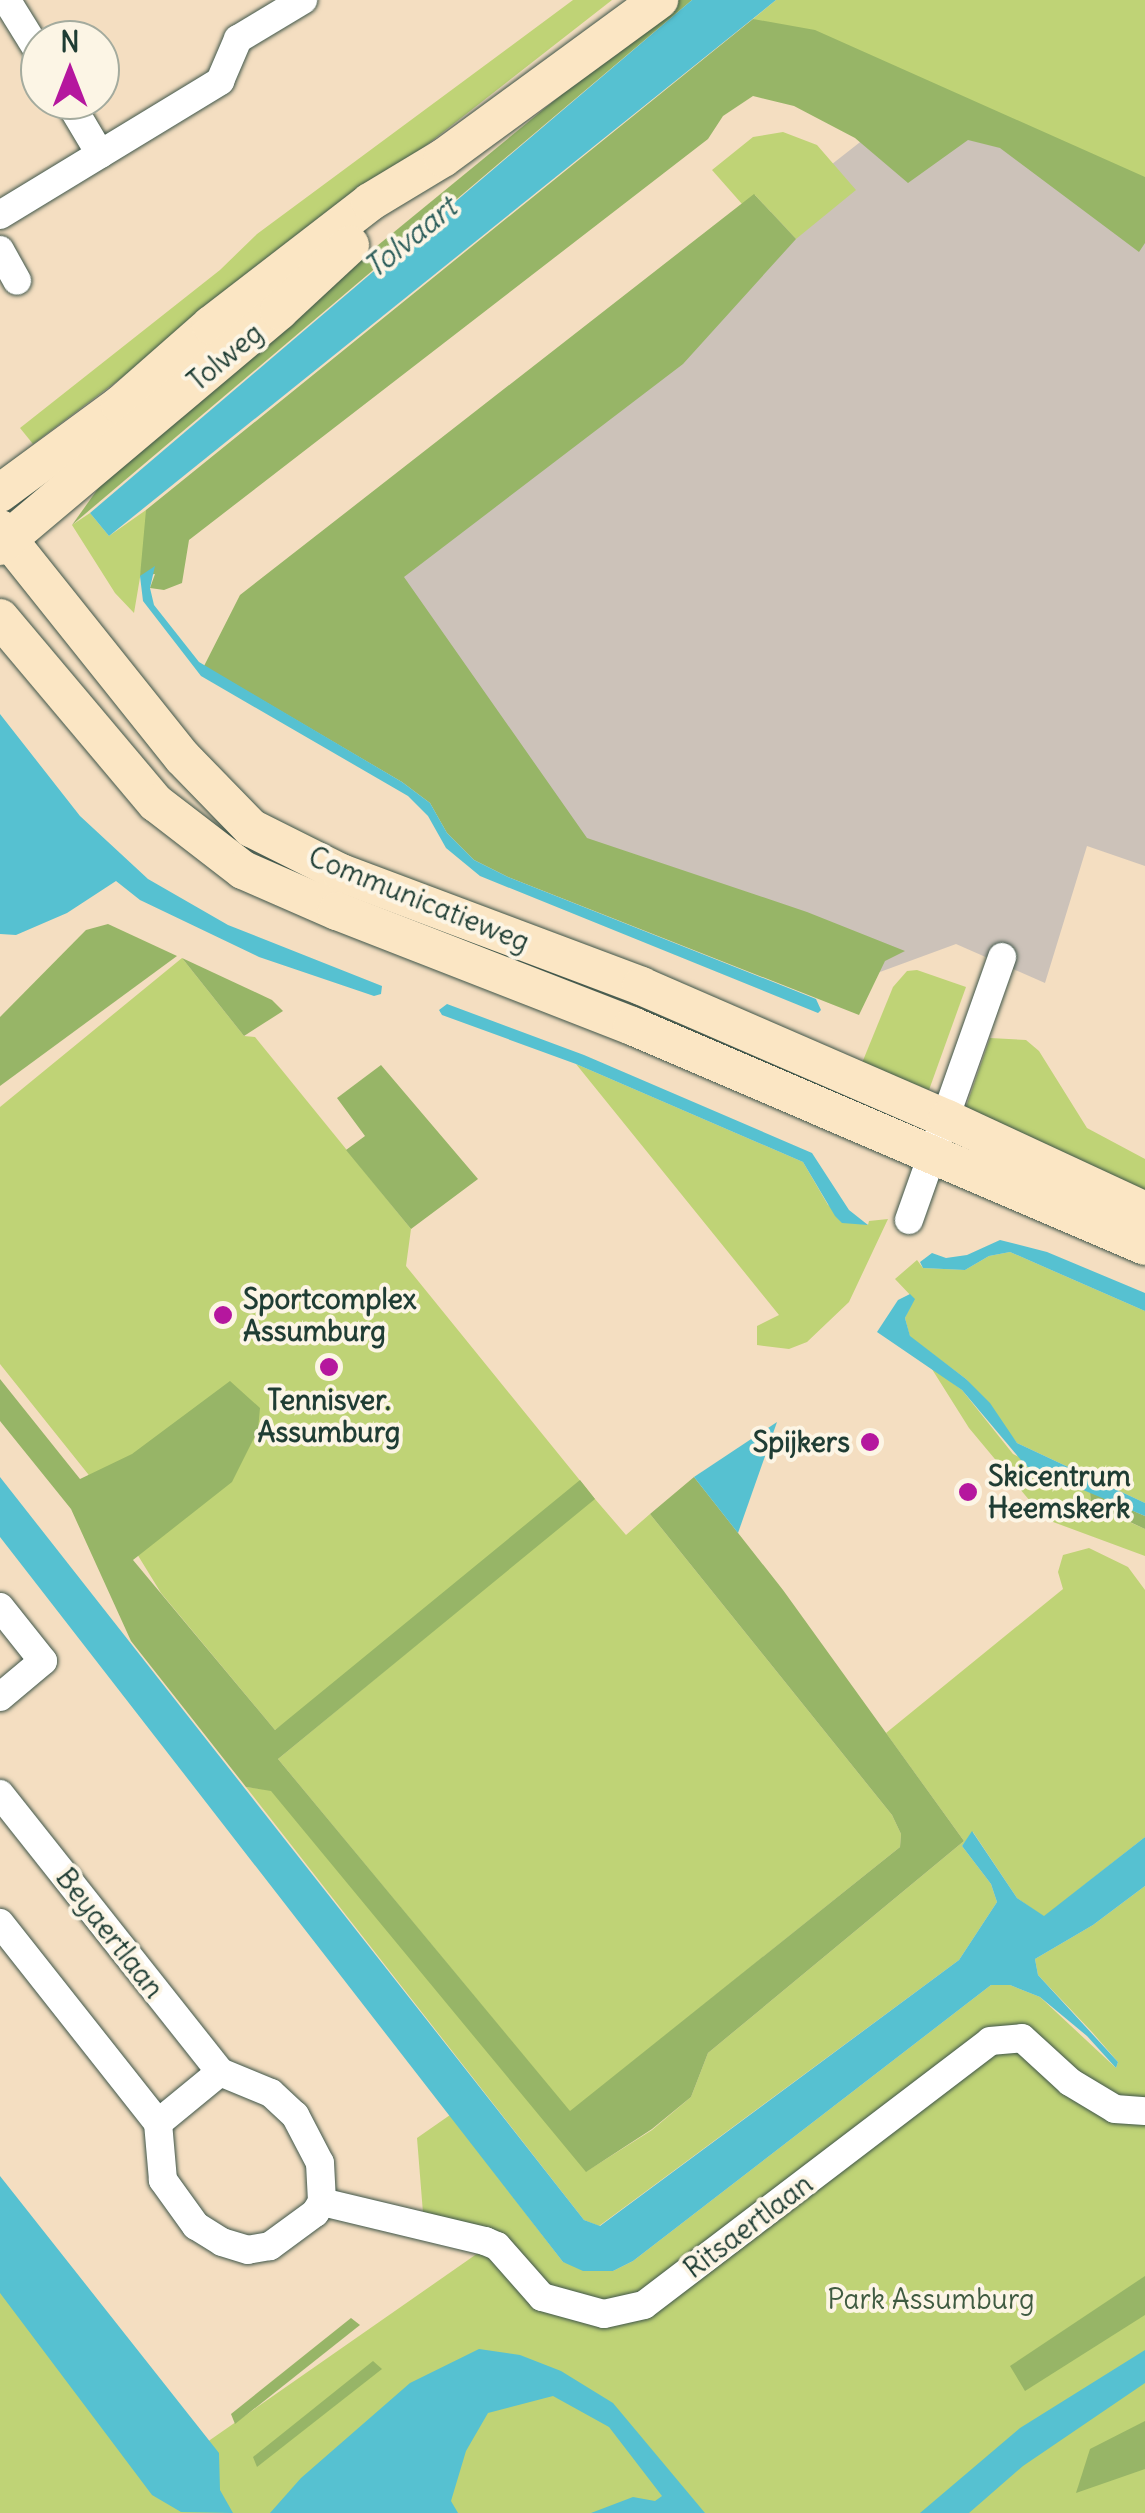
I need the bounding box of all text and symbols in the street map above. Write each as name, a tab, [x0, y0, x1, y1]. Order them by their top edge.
north arrow	[20, 20, 120, 120]
text: N	[60, 24, 80, 60]
water label: Tolvaart	[357, 189, 463, 285]
street label: Tolweg	[181, 316, 269, 398]
street label: Communicatieweg	[304, 839, 534, 959]
place label: Sportcomplex Assumburg	[243, 1282, 417, 1348]
marker: Sportcomplex Assumburg	[212, 1304, 234, 1326]
marker: Tennisver. Assumburg	[318, 1356, 340, 1378]
place label: Tennisver. Assumburg	[258, 1383, 400, 1449]
place label: Spijkers	[753, 1425, 850, 1459]
marker: Spijkers	[859, 1431, 881, 1453]
place label: Skicentrum Heemskerk	[988, 1459, 1131, 1525]
marker: Skicentrum Heemskerk	[957, 1481, 979, 1503]
street label: Beyaertlaan	[49, 1861, 171, 2005]
street label: Ritsaertlaan	[677, 2167, 819, 2285]
park label: Park Assumburg	[827, 2282, 1035, 2316]

